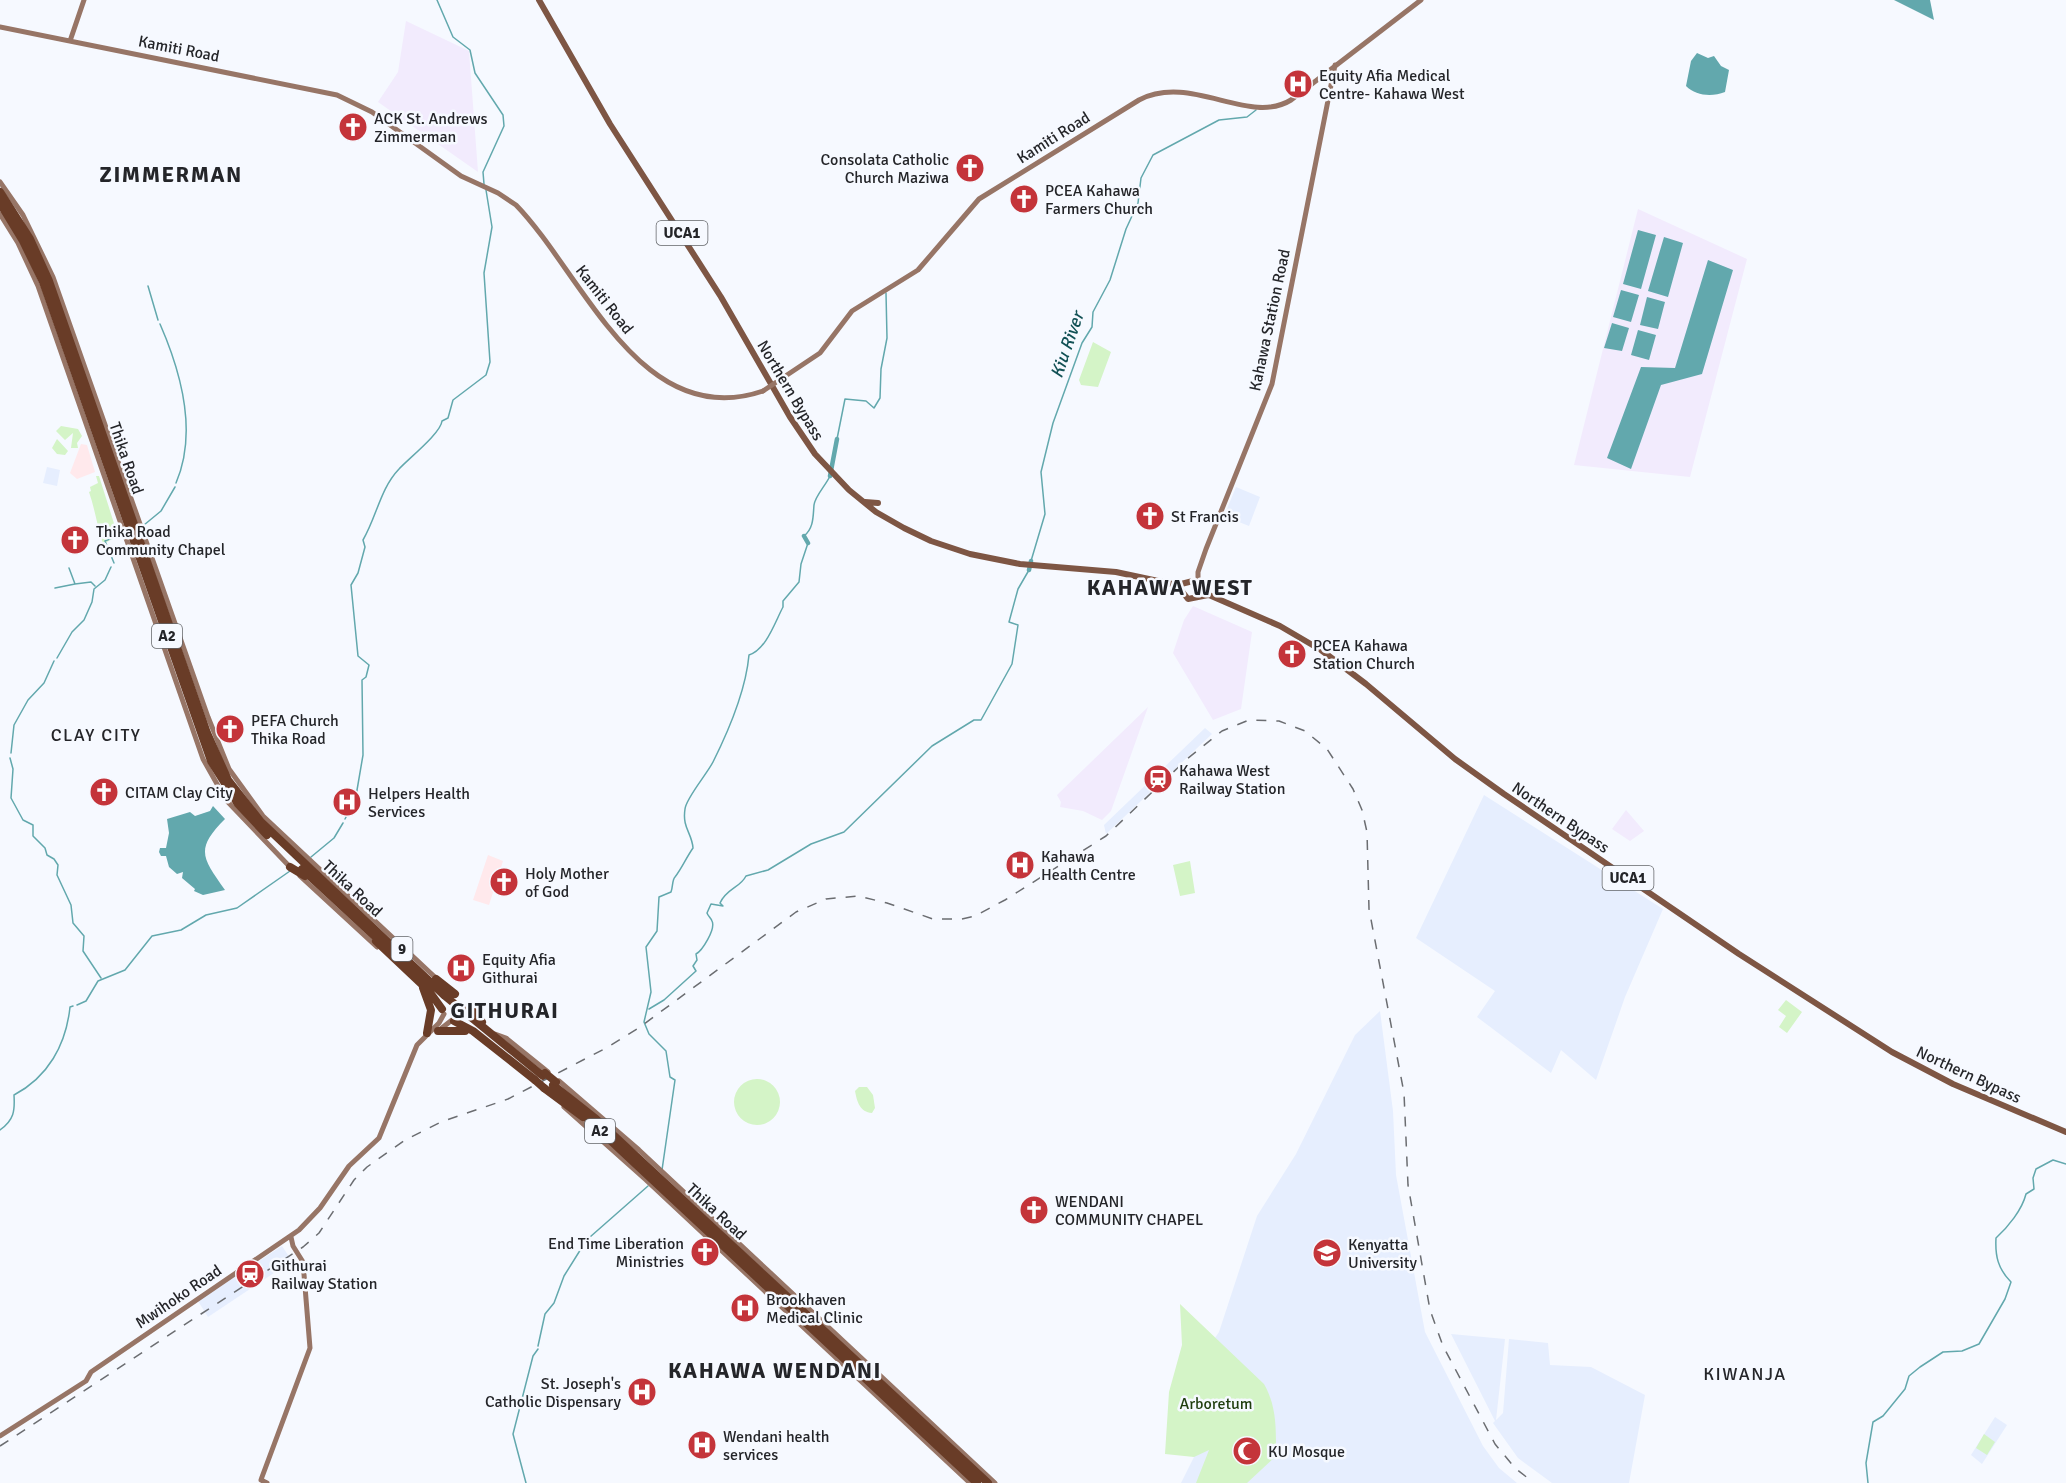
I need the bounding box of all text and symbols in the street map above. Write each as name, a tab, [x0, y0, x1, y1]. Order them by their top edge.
street label: Kamiti Road	[136, 31, 221, 67]
place label: Equity Afia Medical Centre- Kahawa West	[1319, 66, 1465, 104]
hospital icon: Equity Afia Medical Centre- Kahawa West	[1282, 68, 1314, 100]
street label: Kamiti Road	[1013, 108, 1094, 168]
place label: ACK St. Andrews Zimmerman	[374, 109, 487, 147]
church icon: ACK St. Andrews Zimmerman	[337, 111, 369, 143]
place label: Consolata Catholic Church Maziwa	[821, 150, 949, 188]
church icon: Consolata Catholic Church Maziwa	[954, 152, 986, 184]
district label: ZIMMERMAN	[99, 161, 243, 188]
place label: PCEA Kahawa Farmers Church	[1045, 181, 1153, 219]
church icon: PCEA Kahawa Farmers Church	[1008, 183, 1040, 215]
road number: UCA1	[656, 221, 708, 245]
street label: Kahawa Station Road	[1245, 247, 1295, 393]
street label: Kamiti Road	[571, 261, 637, 338]
water label: Kiu River	[1045, 307, 1089, 381]
street label: Northern Bypass	[752, 337, 828, 444]
street label: Thika Road	[104, 420, 148, 497]
church icon: St Francis	[1134, 500, 1166, 532]
place label: St Francis	[1171, 507, 1239, 527]
place label: Thika Road Community Chapel	[96, 522, 226, 560]
church icon: Thika Road Community Chapel	[59, 524, 91, 556]
district label: KAHAWA WEST	[1087, 574, 1253, 601]
road number: A2	[152, 624, 182, 648]
place label: PCEA Kahawa Station Church	[1313, 636, 1415, 674]
church icon: PCEA Kahawa Station Church	[1276, 638, 1308, 670]
place label: PEFA Church Thika Road	[251, 711, 339, 749]
church icon: PEFA Church Thika Road	[214, 713, 246, 745]
district label: CLAY CITY	[51, 724, 141, 746]
place label: Kahawa West Railway Station	[1179, 761, 1285, 799]
station icon: Kahawa West Railway Station	[1142, 763, 1174, 795]
church icon: CITAM Clay City	[88, 776, 120, 808]
street label: Northern Bypass	[1508, 778, 1613, 858]
place label: CITAM Clay City	[125, 783, 233, 803]
place label: Helpers Health Services	[368, 784, 470, 822]
hospital icon: Helpers Health Services	[331, 786, 363, 818]
place label: Kahawa Health Centre	[1041, 847, 1136, 885]
hospital icon: Kahawa Health Centre	[1004, 849, 1036, 881]
street label: Thika Road	[318, 856, 387, 922]
place label: Holy Mother of God	[525, 864, 609, 902]
church icon: Holy Mother of God	[488, 866, 520, 898]
road number: UCA1	[1602, 866, 1654, 890]
road number: 9	[392, 937, 412, 961]
place label: Equity Afia Githurai	[482, 950, 556, 988]
hospital icon: Equity Afia Githurai	[445, 952, 477, 984]
district label: GITHURAI	[451, 997, 559, 1024]
street label: Northern Bypass	[1913, 1042, 2024, 1108]
road number: A2	[585, 1119, 615, 1143]
street label: Thika Road	[682, 1179, 751, 1245]
place label: WENDANI COMMUNITY CHAPEL	[1055, 1192, 1203, 1230]
church icon: WENDANI COMMUNITY CHAPEL	[1018, 1194, 1050, 1226]
place label: End Time Liberation Ministries	[548, 1234, 684, 1272]
place label: Kenyatta University	[1348, 1235, 1418, 1273]
church icon: End Time Liberation Ministries	[689, 1236, 721, 1268]
school or university icon: Kenyatta University	[1311, 1237, 1343, 1269]
place label: Githurai Railway Station	[271, 1256, 377, 1294]
station icon: Githurai Railway Station	[234, 1258, 266, 1290]
street label: Mwihoko Road	[132, 1261, 226, 1333]
place label: Brookhaven Medical Clinic	[766, 1290, 863, 1328]
hospital icon: Brookhaven Medical Clinic	[729, 1292, 761, 1324]
district label: KAHAWA WENDANI	[668, 1357, 882, 1384]
district label: KIWANJA	[1703, 1363, 1787, 1385]
place label: St. Joseph's Catholic Dispensary	[485, 1374, 622, 1412]
hospital icon: St. Joseph's Catholic Dispensary	[626, 1376, 658, 1408]
park label: Arboretum	[1179, 1394, 1253, 1414]
place label: Wendani health services	[723, 1427, 829, 1465]
hospital icon: Wendani health services	[686, 1429, 718, 1461]
mosque icon: KU Mosque	[1231, 1435, 1263, 1467]
place label: KU Mosque	[1268, 1442, 1345, 1462]

